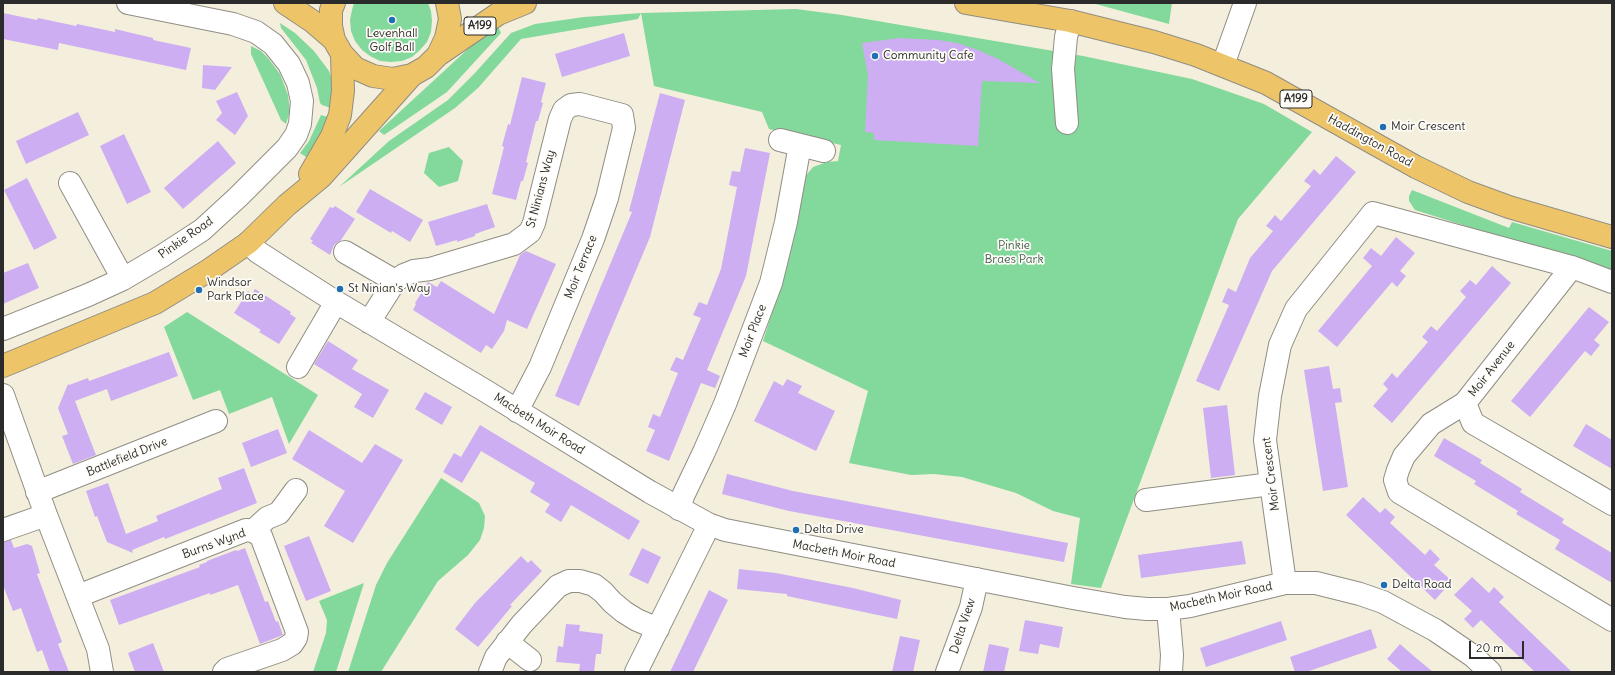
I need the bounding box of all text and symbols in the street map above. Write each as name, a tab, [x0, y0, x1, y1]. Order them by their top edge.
marker: Levenhall Golf Ball	[387, 15, 397, 25]
road number: A199	[464, 17, 496, 35]
place label: Levenhall Golf Ball	[366, 27, 418, 55]
place label: Community Cafe	[883, 49, 974, 63]
marker: Community Cafe	[870, 51, 880, 61]
road number: A199	[1280, 90, 1312, 108]
street label: Haddington Road	[1325, 112, 1415, 170]
place label: Moir Crescent	[1391, 120, 1465, 134]
marker: Moir Crescent	[1378, 122, 1388, 132]
street label: St Ninians Way	[524, 148, 558, 230]
street label: Pinkie Road	[156, 214, 216, 262]
street label: Moir Terrace	[562, 233, 600, 301]
park label: Pinkie Braes Park	[985, 239, 1043, 267]
place label: Windsor Park Place	[207, 276, 264, 304]
place label: St Ninian's Way	[348, 282, 430, 296]
marker: St Ninian's Way	[335, 284, 345, 294]
marker: Windsor Park Place	[194, 285, 204, 295]
street label: Moir Place	[736, 302, 770, 360]
street label: Moir Avenue	[1466, 338, 1518, 400]
street label: Macbeth Moir Road	[491, 390, 587, 458]
street label: Battlefield Drive	[84, 434, 170, 480]
street label: Moir Crescent	[1259, 436, 1283, 512]
place label: Delta Drive	[804, 523, 864, 537]
marker: Delta Drive	[791, 525, 801, 535]
street label: Burns Wynd	[180, 526, 248, 562]
street label: Macbeth Moir Road	[791, 537, 897, 571]
place label: Delta Road	[1392, 578, 1452, 592]
street label: Macbeth Moir Road	[1168, 579, 1274, 615]
marker: Delta Road	[1379, 580, 1389, 590]
street label: Delta View	[947, 596, 979, 656]
scale bar	[1471, 633, 1526, 659]
text: 20 m	[1476, 640, 1504, 655]

